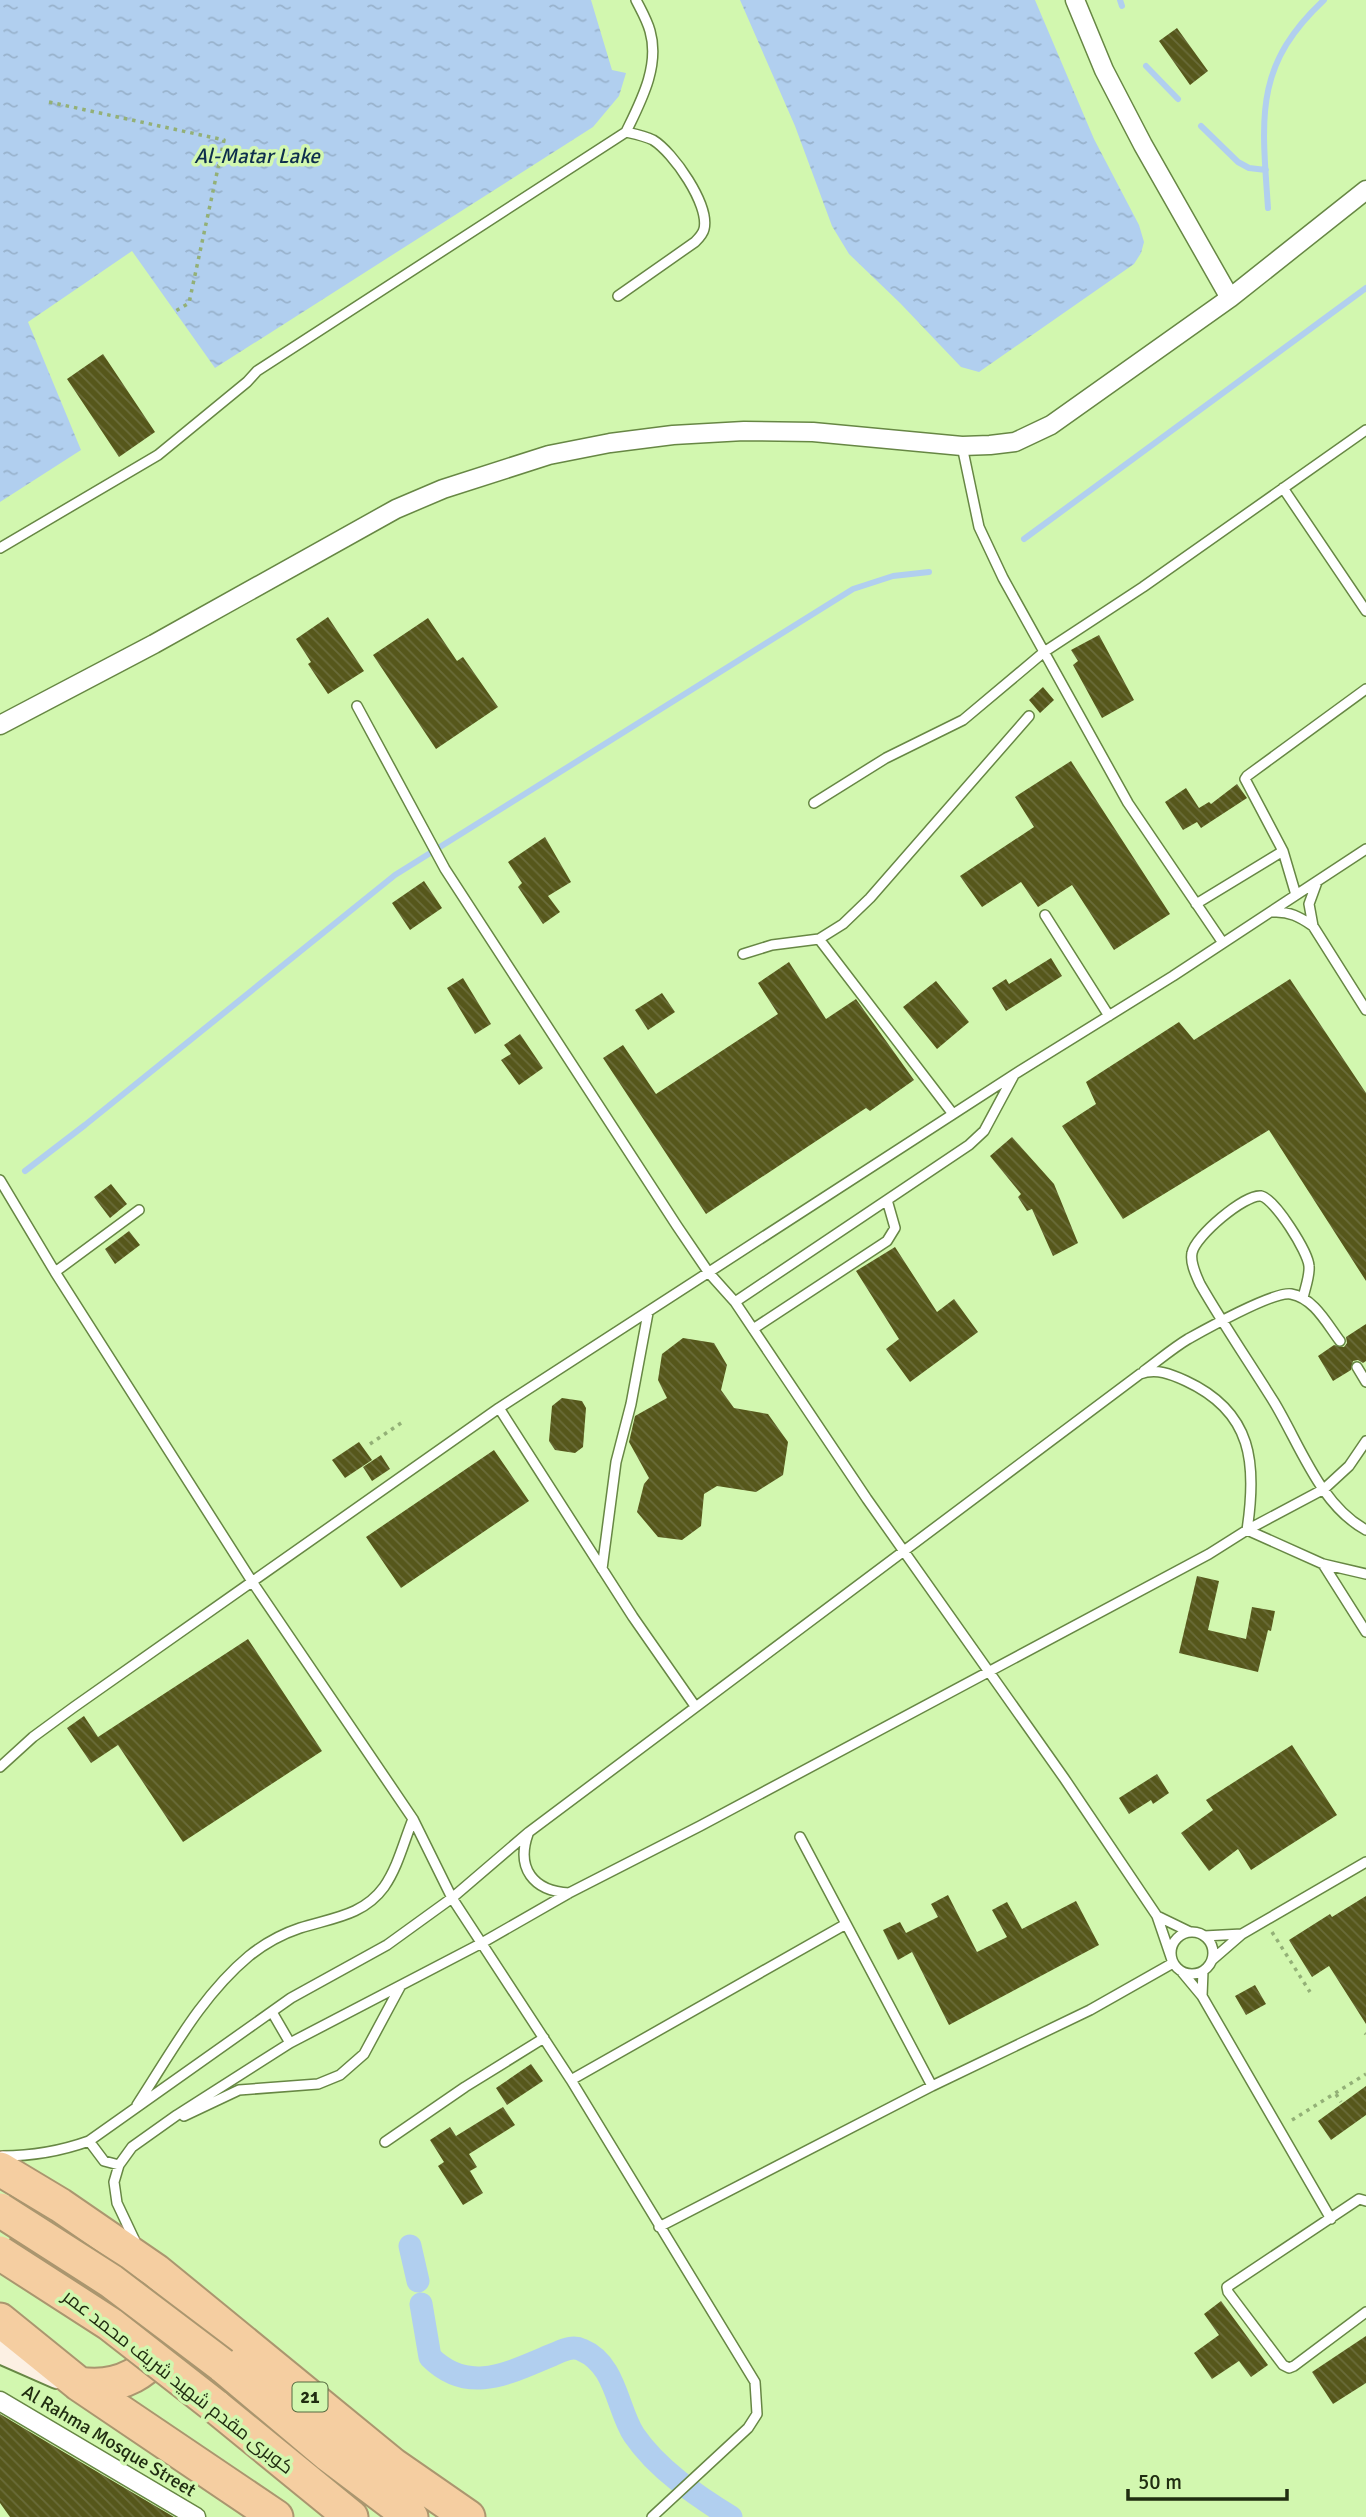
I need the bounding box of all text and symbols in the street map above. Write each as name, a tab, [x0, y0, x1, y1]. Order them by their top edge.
water label: Al-Matar Lake	[194, 143, 321, 169]
street label: كوبرى مقدم شهيد شريف محمد عمر	[56, 2284, 298, 2480]
street label: Al Rahma Mosque Street	[18, 2380, 201, 2503]
road number: 21	[292, 2382, 328, 2412]
scale bar	[1128, 2458, 1287, 2502]
text: 50 m	[1138, 2469, 1182, 2495]

